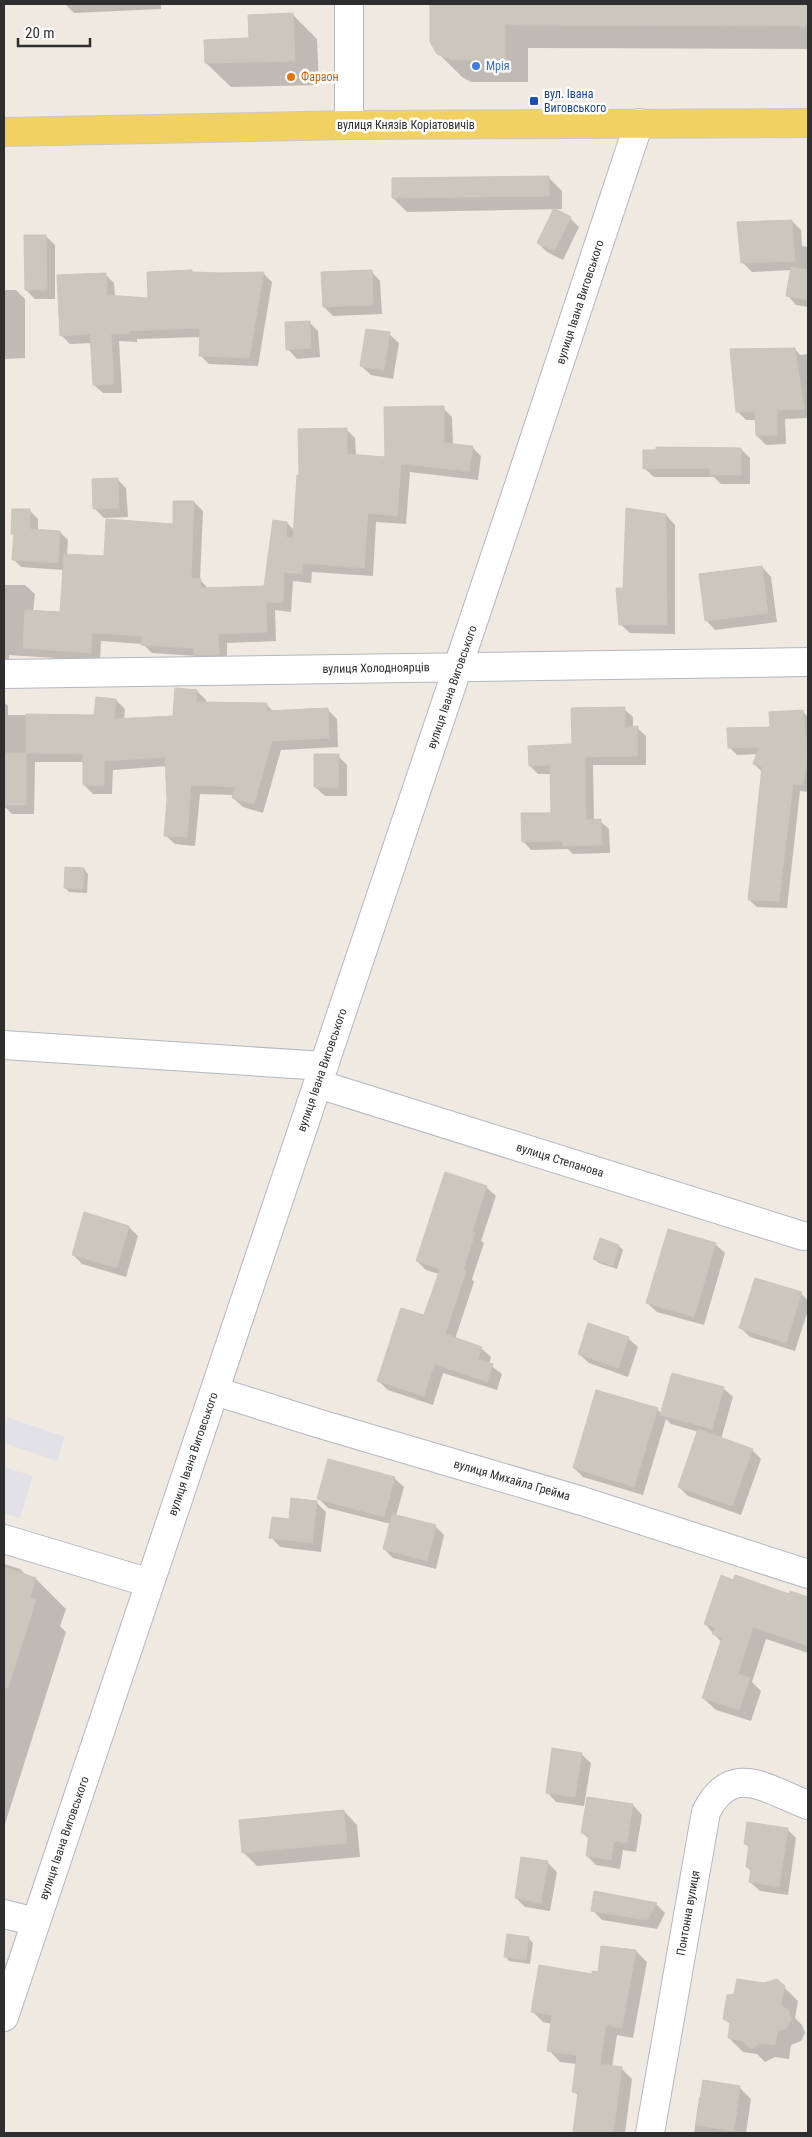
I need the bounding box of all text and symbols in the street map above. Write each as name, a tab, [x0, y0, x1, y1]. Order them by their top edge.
scale bar	[18, 15, 90, 47]
text: 20 m	[25, 24, 55, 42]
place label: Мрія	[486, 59, 510, 73]
marker: Мрія	[470, 60, 482, 72]
place label: Фараон	[301, 70, 339, 84]
marker: Фараон	[285, 71, 297, 83]
place label: вул. Івана Виговського	[544, 87, 606, 115]
marker: вул. Івана Виговського	[528, 95, 540, 107]
street label: вулиця Князів Коріатовичів	[337, 118, 475, 132]
street label: вулиця Івана Виговського	[553, 238, 607, 366]
street label: вулиця Івана Виговського	[424, 623, 480, 751]
street label: вулиця Холодноярців	[322, 660, 430, 676]
street label: вулиця Івана Виговського	[294, 1006, 350, 1134]
street label: вулиця Степанова	[515, 1140, 606, 1180]
street label: вулиця Івана Виговського	[165, 1390, 221, 1518]
street label: вулиця Михайла Грейма	[452, 1457, 572, 1503]
street label: вулиця Івана Виговського	[36, 1774, 92, 1902]
street label: Понтонна вулиця	[674, 1869, 702, 1957]

